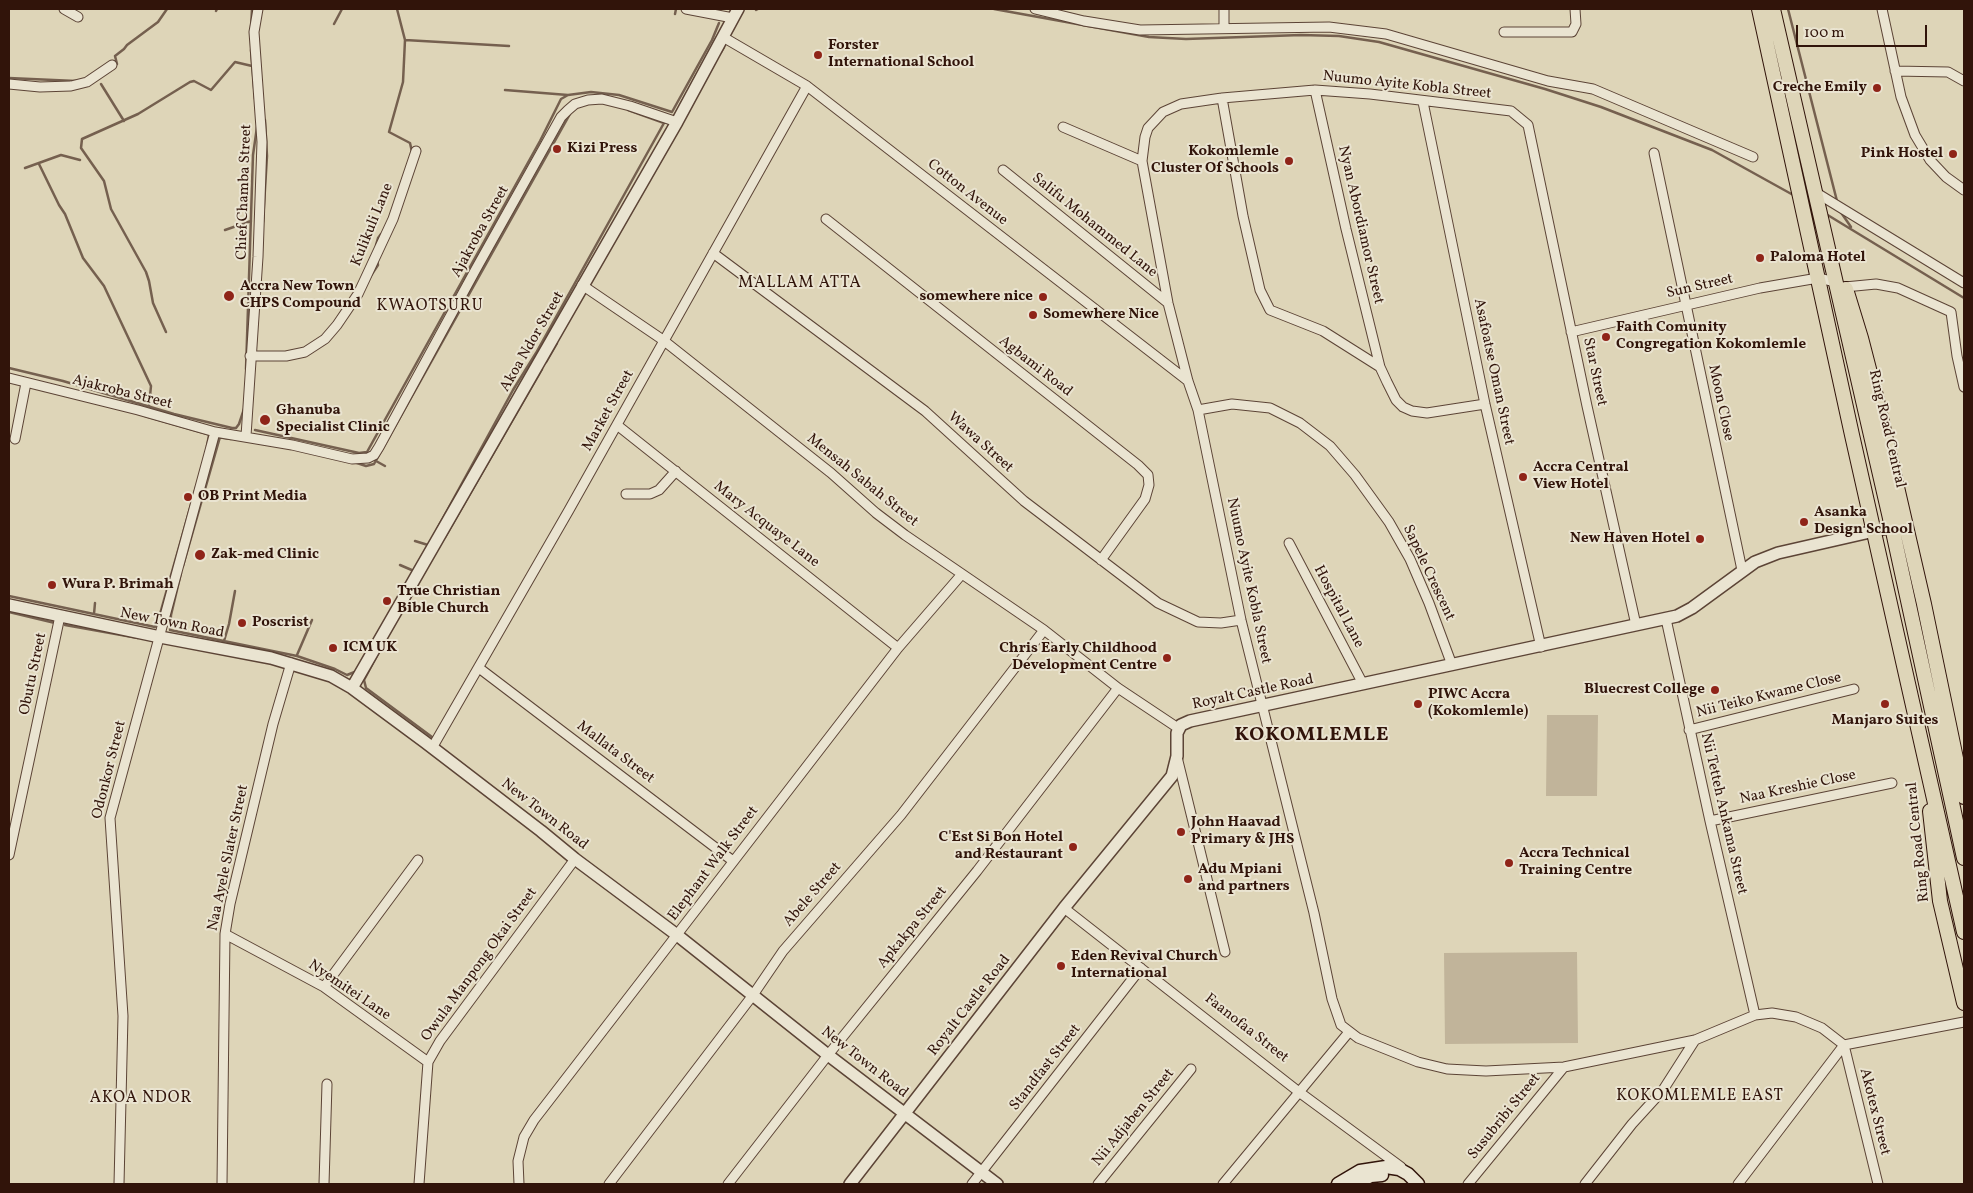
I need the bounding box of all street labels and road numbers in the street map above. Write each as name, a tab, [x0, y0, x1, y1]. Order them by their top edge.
street label: Nuumo Ayite Kobla Street	[1322, 68, 1492, 104]
street label: Chief Chamba Street	[234, 124, 256, 260]
street label: Nyan Abordiamor Street	[1333, 144, 1387, 306]
street label: Cotton Avenue	[923, 156, 1011, 230]
street label: Salifu Mohammed Lane	[1028, 170, 1160, 282]
street label: Kulikuli Lane	[348, 181, 398, 269]
street label: Ajakroba Street	[448, 183, 514, 281]
street label: Sun Street	[1665, 271, 1735, 303]
street label: Akoa Ndor Street	[497, 289, 569, 395]
street label: Asafoatse Oman Street	[1469, 297, 1517, 447]
street label: Agbami Road	[995, 333, 1075, 401]
street label: Star Street	[1578, 336, 1610, 408]
street label: Moon Close	[1703, 363, 1737, 443]
street label: Market Street	[579, 367, 639, 455]
street label: Ring Road Central	[1864, 368, 1908, 490]
street label: Ajakroba Street	[70, 372, 174, 414]
street label: Wawa Street	[943, 409, 1017, 477]
street label: Mensah Sabah Street	[803, 431, 921, 531]
street label: Mary Acquaye Lane	[709, 478, 823, 572]
street label: Nuumo Ayite Kobla Street	[1222, 496, 1274, 666]
street label: Sapele Crescent	[1398, 522, 1458, 624]
street label: Hospital Lane	[1309, 563, 1367, 651]
street label: New Town Road	[118, 605, 226, 643]
street label: Obutu Street	[16, 631, 52, 717]
street label: Nii Teiko Kwame Close	[1695, 669, 1843, 723]
street label: Royalt Castle Road	[1191, 671, 1315, 715]
street label: Mallata Street	[573, 718, 657, 788]
street label: Odonkor Street	[89, 719, 131, 821]
street label: Nii Tetteh Ankama Street	[1696, 731, 1750, 897]
street label: Naa Kreshie Close	[1738, 767, 1858, 809]
street label: New Town Road	[497, 775, 591, 855]
street label: Ring Road Central	[1904, 781, 1934, 903]
street label: Naa Ayele Slater Street	[205, 783, 253, 933]
street label: Elephant Walk Street	[665, 803, 763, 925]
street label: Abele Street	[780, 859, 846, 931]
street label: Apkakpa Street	[874, 883, 952, 973]
street label: Owula Manpong Okai Street	[418, 884, 542, 1046]
street label: Royalt Castle Road	[925, 952, 1015, 1060]
street label: Nyemitei Lane	[304, 957, 394, 1025]
street label: Faanofaa Street	[1200, 991, 1292, 1067]
street label: Standfast Street	[1007, 1021, 1085, 1115]
street label: New Town Road	[817, 1023, 911, 1103]
street label: Nii Adjaben Street	[1089, 1066, 1179, 1170]
street label: Akotex Street	[1855, 1067, 1893, 1157]
street label: Susubribi Street	[1465, 1070, 1545, 1164]

